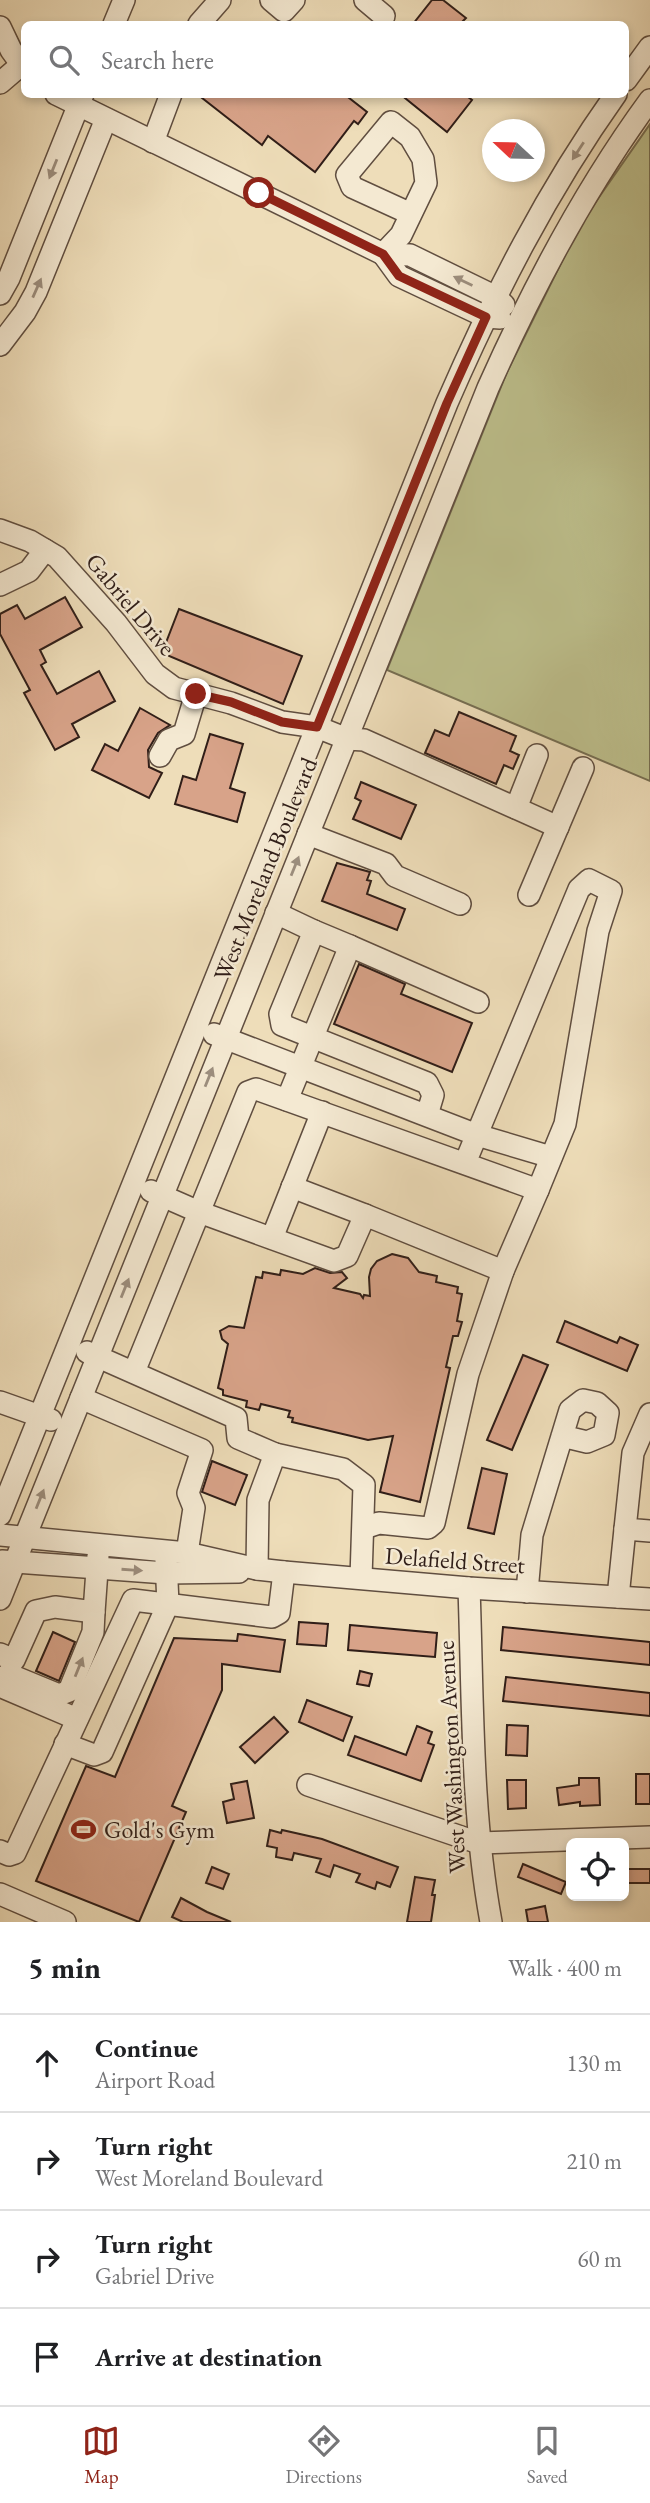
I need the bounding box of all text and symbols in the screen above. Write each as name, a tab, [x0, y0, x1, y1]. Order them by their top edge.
search box	[21, 21, 629, 98]
icon: search	[45, 41, 83, 79]
text: Search here	[101, 43, 214, 77]
north arrow	[482, 119, 545, 182]
one-way arrow	[571, 142, 584, 161]
one-way arrow	[47, 159, 58, 180]
route start	[243, 177, 274, 208]
one-way arrow	[453, 276, 474, 287]
one-way arrow	[31, 278, 43, 298]
street label: Gabriel Drive	[79, 546, 183, 662]
route end	[180, 678, 211, 709]
street label: West Moreland Boulevard	[206, 752, 324, 985]
one-way arrow	[290, 855, 301, 876]
one-way arrow	[204, 1066, 215, 1087]
one-way arrow	[119, 1277, 130, 1298]
one-way arrow	[35, 1489, 46, 1510]
street label: Delafield Street	[384, 1540, 526, 1580]
one-way arrow	[121, 1565, 143, 1576]
street label: West Washington Avenue	[429, 1640, 473, 1874]
one-way arrow	[74, 1656, 85, 1677]
place label: Gold's Gym	[104, 1814, 215, 1845]
sports icon: Gold's Gym	[70, 1815, 98, 1843]
map controls	[566, 1838, 629, 1901]
button: locate	[566, 1838, 629, 1901]
text: 5 min	[28, 1948, 101, 1987]
text: Walk · 400 m	[508, 1953, 622, 1983]
text: Continue	[95, 2031, 198, 2065]
icon: ahead	[28, 2044, 66, 2082]
text: 130 m	[566, 2048, 622, 2078]
text: Airport Road	[95, 2065, 215, 2095]
text: Turn right	[95, 2129, 213, 2163]
icon: right	[28, 2142, 66, 2180]
text: 210 m	[566, 2146, 622, 2176]
text: West Moreland Boulevard	[95, 2163, 323, 2193]
text: Turn right	[95, 2227, 213, 2261]
icon: right	[28, 2240, 66, 2278]
text: 60 m	[577, 2244, 622, 2274]
text: Gabriel Drive	[95, 2261, 214, 2291]
icon: arrive	[28, 2338, 66, 2376]
text: Arrive at destination	[95, 2340, 322, 2374]
tab: Map	[82, 2422, 120, 2489]
tab: Directions	[285, 2422, 362, 2489]
tab: Saved	[527, 2422, 568, 2489]

